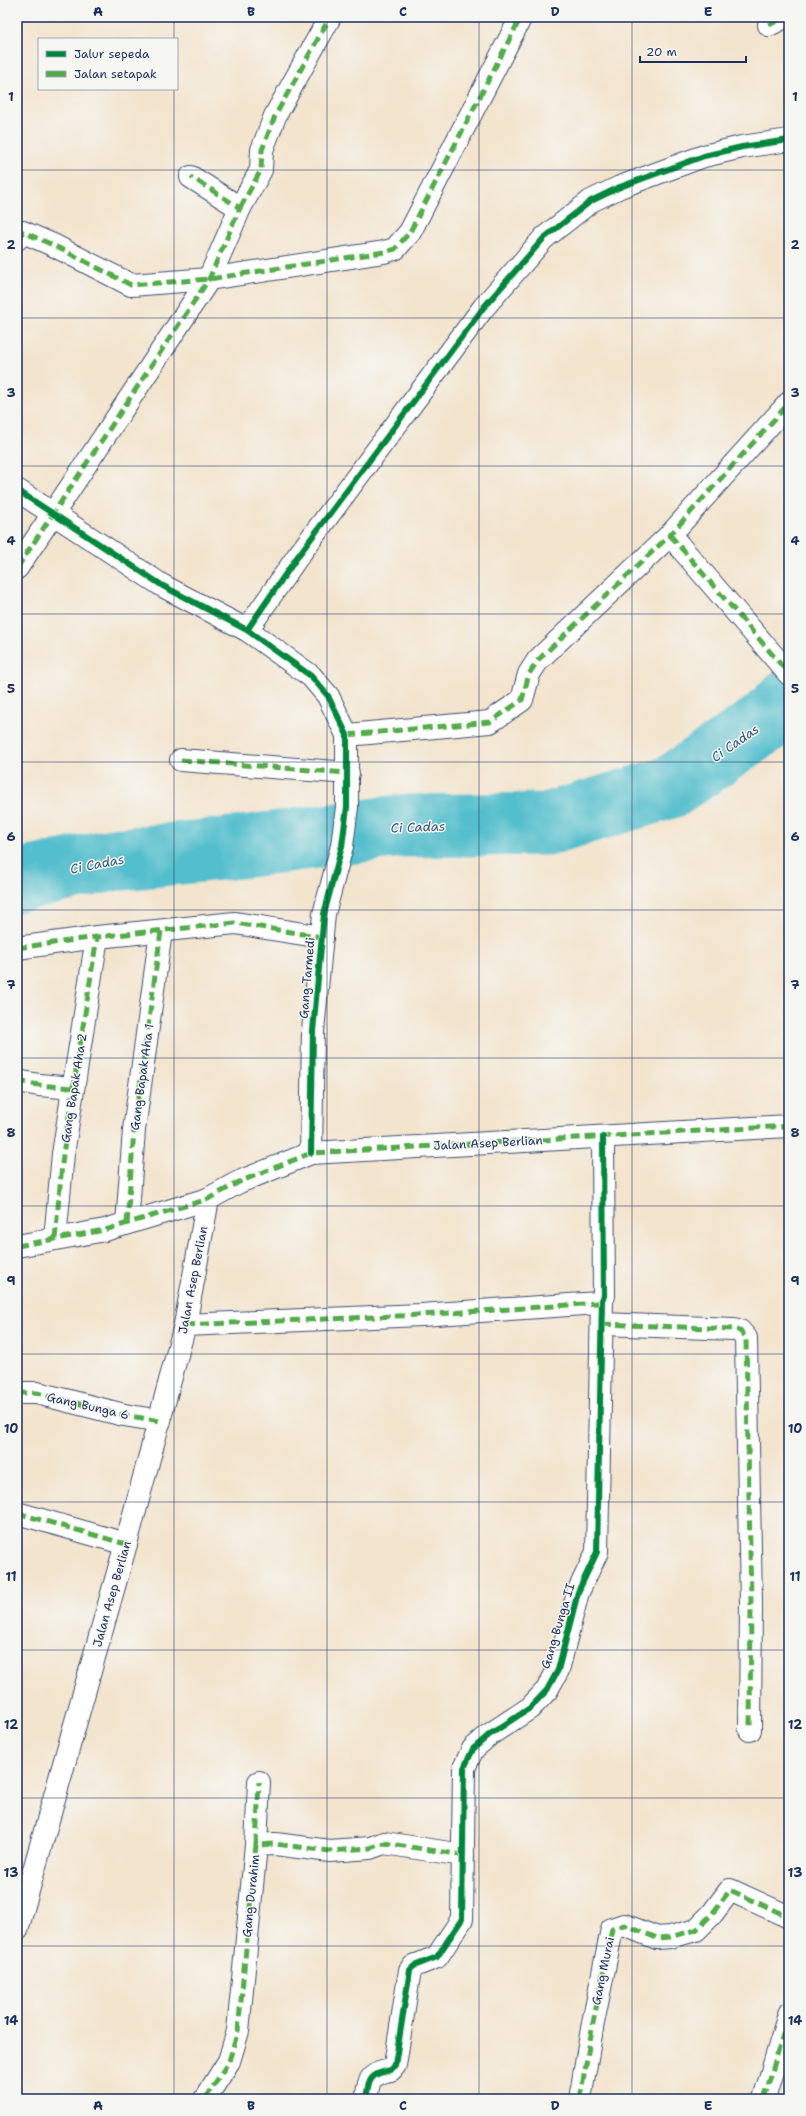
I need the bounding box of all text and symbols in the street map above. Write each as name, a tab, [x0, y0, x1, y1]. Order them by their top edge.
text: A	[93, 3, 103, 20]
text: B	[247, 3, 255, 20]
text: C	[399, 3, 407, 20]
text: D	[550, 3, 560, 20]
text: E	[704, 3, 713, 20]
legend	[38, 38, 178, 90]
scale bar	[640, 38, 746, 64]
text: 20 m	[646, 44, 677, 60]
text: Jalur sepeda	[74, 46, 150, 62]
text: Jalan setapak	[74, 66, 157, 82]
text: 1	[8, 88, 14, 105]
text: 1	[792, 88, 798, 105]
text: 2	[6, 236, 16, 253]
text: 2	[790, 236, 800, 253]
text: 3	[6, 384, 16, 401]
text: 3	[790, 384, 800, 401]
text: 4	[6, 532, 16, 549]
text: 4	[790, 532, 800, 549]
text: 5	[7, 680, 15, 697]
text: 5	[791, 680, 799, 697]
water label: Ci Cadas	[708, 720, 762, 766]
water label: Ci Cadas	[390, 818, 446, 836]
text: 6	[6, 828, 16, 845]
text: 6	[790, 828, 800, 845]
water label: Ci Cadas	[68, 850, 126, 878]
street label: Gang Tarmedi	[295, 937, 319, 1019]
text: 7	[6, 976, 16, 993]
text: 7	[790, 976, 800, 993]
street label: Gang Bapak Aha 1	[127, 1023, 157, 1131]
street label: Gang Bapak Aha 2	[57, 1032, 91, 1144]
text: 8	[6, 1124, 16, 1141]
text: 8	[790, 1124, 800, 1141]
street label: Jalan Asep Berlian	[433, 1132, 543, 1154]
street label: Jalan Asep Berlian	[175, 1225, 211, 1335]
text: 9	[6, 1272, 16, 1289]
text: 9	[790, 1272, 800, 1289]
street label: Gang Bunga 6	[45, 1389, 131, 1423]
text: 10	[4, 1420, 18, 1437]
text: 10	[788, 1420, 802, 1437]
street label: Jalan Asep Berlian	[89, 1539, 135, 1649]
text: 11	[5, 1568, 17, 1585]
text: 11	[789, 1568, 801, 1585]
street label: Gang Bunga II	[537, 1581, 579, 1671]
text: 12	[4, 1716, 18, 1733]
text: 12	[788, 1716, 802, 1733]
street label: Gang Durahim	[239, 1854, 263, 1938]
text: 13	[4, 1864, 18, 1881]
text: 13	[788, 1864, 802, 1881]
street label: Gang Murai	[588, 1936, 618, 2006]
text: 14	[4, 2012, 18, 2029]
text: 14	[788, 2012, 802, 2029]
text: A	[93, 2097, 103, 2114]
text: B	[247, 2097, 255, 2114]
text: C	[399, 2097, 407, 2114]
text: D	[550, 2097, 560, 2114]
text: E	[704, 2097, 713, 2114]

